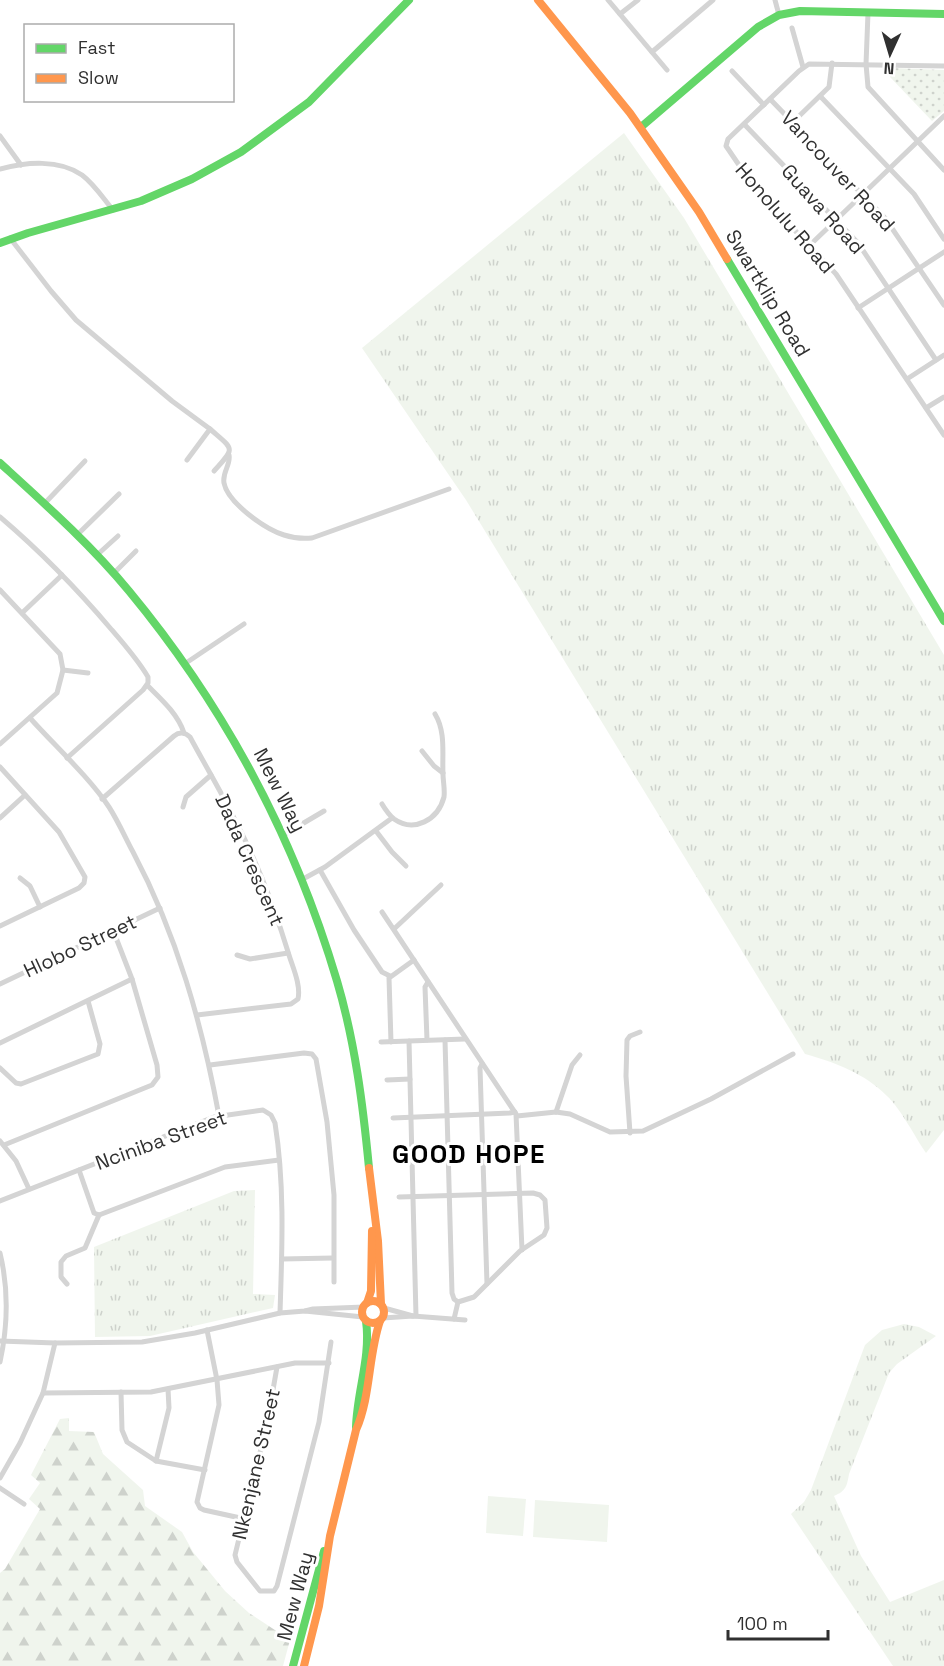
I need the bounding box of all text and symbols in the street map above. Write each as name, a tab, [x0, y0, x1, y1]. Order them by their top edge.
legend	[24, 24, 234, 102]
north arrow	[860, 24, 920, 84]
text: Fast	[78, 36, 115, 59]
text: N	[883, 58, 895, 79]
text: Slow	[78, 66, 119, 89]
street label: Vancouver Road	[775, 105, 901, 237]
street label: Honolulu Road	[730, 157, 840, 279]
street label: Guava Road	[776, 158, 870, 260]
street label: Swartklip Road	[720, 225, 816, 361]
street label: Mew Way	[248, 744, 312, 836]
street label: Dada Crescent	[209, 790, 291, 930]
street label: Hlobo Street	[19, 908, 141, 984]
street label: Nciniba Street	[92, 1104, 230, 1176]
district label: GOOD HOPE	[392, 1137, 546, 1171]
street label: Nkenjane Street	[226, 1386, 286, 1542]
street label: Mew Way	[271, 1549, 319, 1643]
scale bar	[728, 1603, 828, 1641]
text: 100 m	[737, 1612, 788, 1635]

